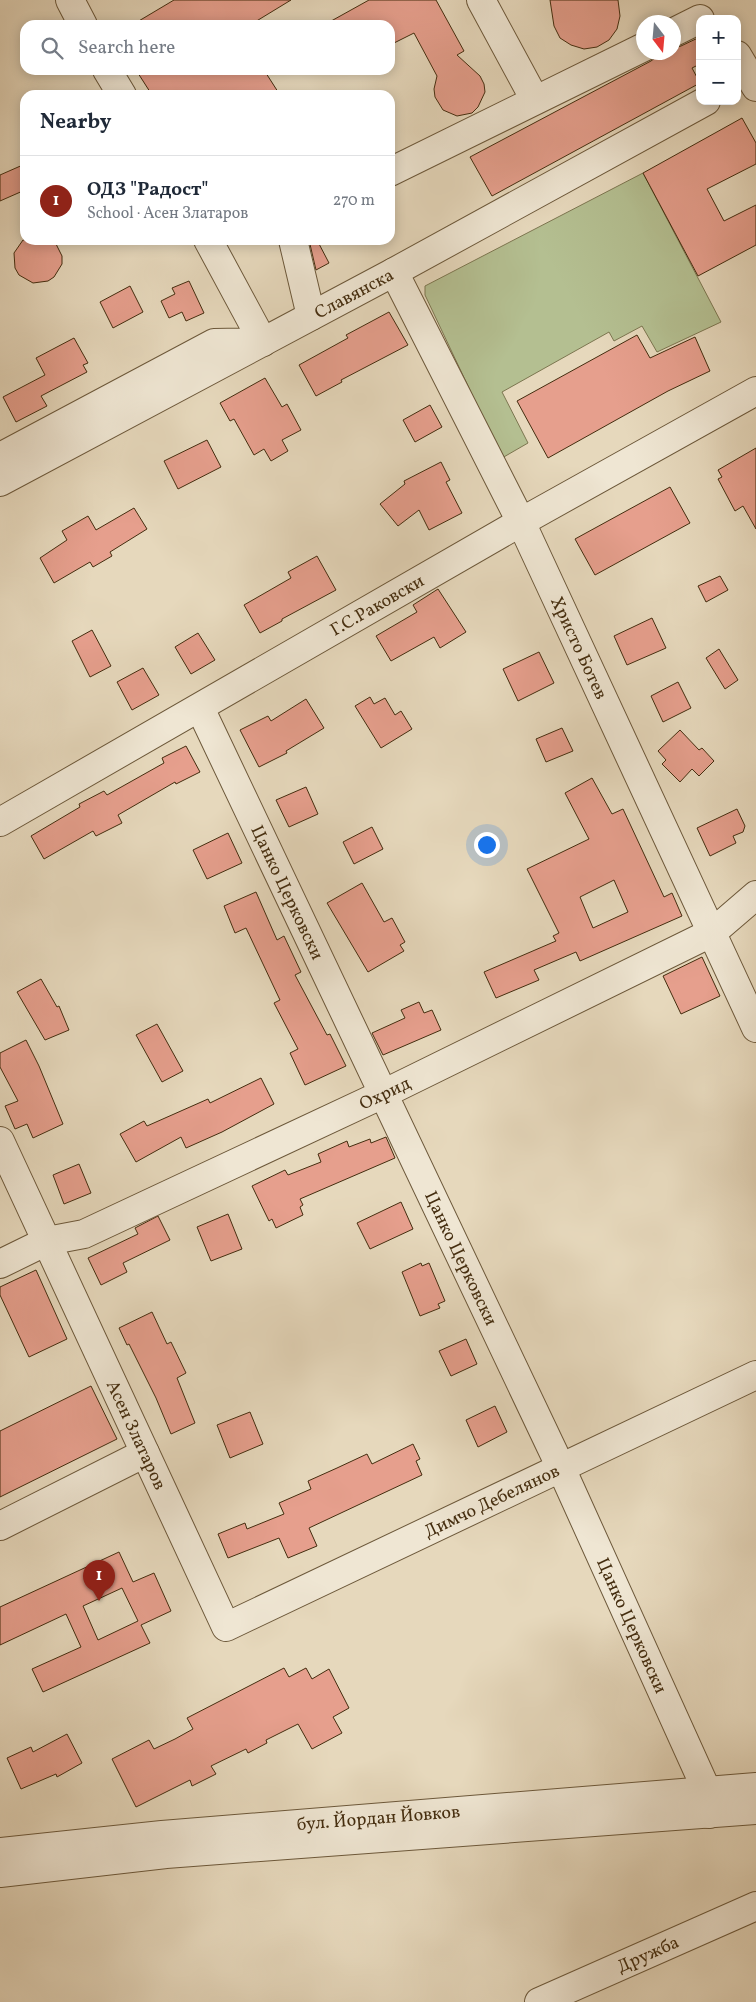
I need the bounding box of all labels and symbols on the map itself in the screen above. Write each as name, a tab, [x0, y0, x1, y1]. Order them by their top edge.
north arrow	[636, 15, 681, 60]
street label: Славянска	[311, 263, 399, 326]
street label: Г.С.Раковски	[326, 569, 429, 643]
street label: Христо Ботев	[543, 593, 613, 704]
street label: Цанко Церковски	[243, 821, 329, 964]
your location	[474, 832, 500, 858]
street label: Охрид	[356, 1071, 415, 1117]
street label: Цанко Церковски	[417, 1187, 503, 1330]
street label: Асен Златаров	[99, 1377, 172, 1494]
street label: Димчо Дебелянов	[420, 1459, 564, 1545]
street label: Цанко Церковски	[589, 1554, 672, 1698]
pin: 1	[83, 1560, 115, 1601]
street label: бул. Йордан Йовков	[296, 1800, 461, 1838]
street label: Дружба	[613, 1930, 684, 1980]

